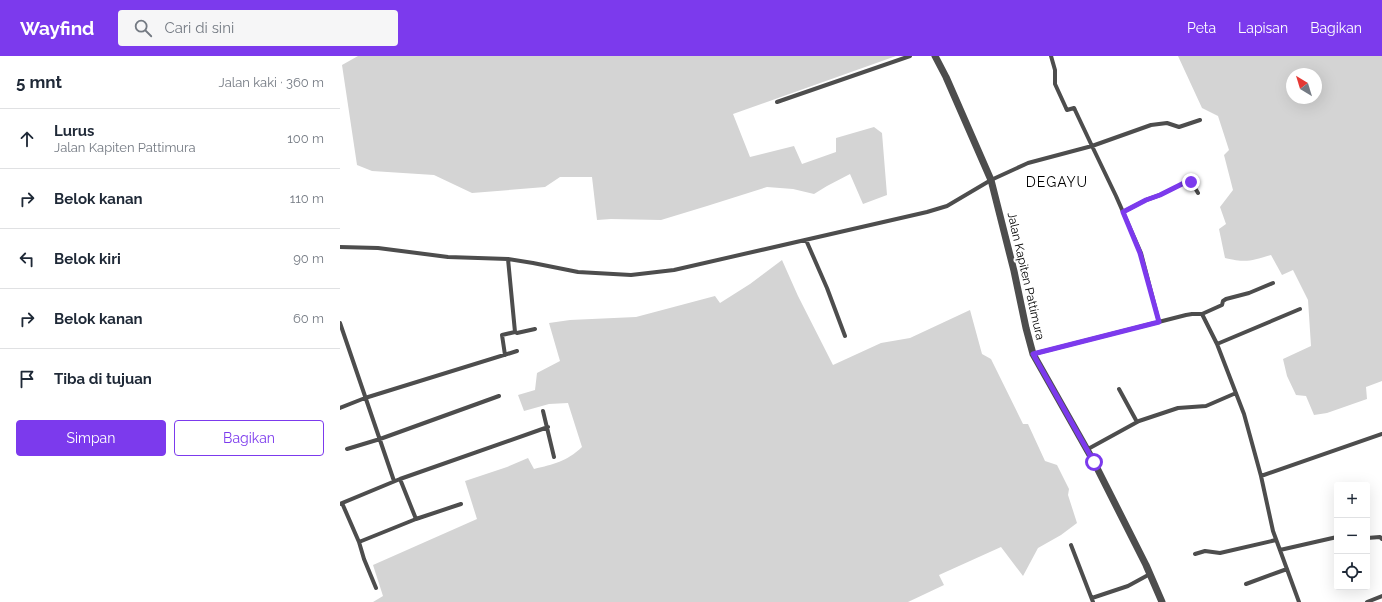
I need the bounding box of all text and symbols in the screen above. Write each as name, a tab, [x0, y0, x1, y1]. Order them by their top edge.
search box	[118, 10, 398, 46]
text: Wayfind	[20, 17, 94, 39]
icon: search	[132, 17, 154, 39]
text: Cari di sini	[164, 19, 234, 37]
text: Peta	[1187, 20, 1216, 36]
text: Lapisan	[1238, 20, 1288, 36]
text: Bagikan	[1310, 20, 1362, 36]
north arrow	[1286, 68, 1322, 104]
text: 5 mnt	[16, 72, 62, 92]
text: Jalan kaki · 360 m	[218, 75, 324, 90]
text: Lurus	[54, 122, 95, 140]
icon: ahead	[16, 128, 38, 150]
text: 100 m	[287, 131, 324, 146]
text: Jalan Kapiten Pattimura	[54, 140, 196, 155]
route end	[1182, 173, 1200, 191]
district label: DEGAYU	[1026, 174, 1088, 190]
icon: right	[16, 188, 38, 210]
text: Belok kanan	[54, 190, 143, 208]
text: 110 m	[290, 191, 324, 206]
street label: Jalan Kapiten Pattimura	[1004, 211, 1048, 341]
icon: left	[16, 248, 38, 270]
text: Belok kiri	[54, 250, 121, 268]
text: 90 m	[293, 251, 324, 266]
icon: right	[16, 308, 38, 330]
text: Belok kanan	[54, 310, 143, 328]
text: 60 m	[293, 311, 324, 326]
icon: arrive	[16, 368, 38, 390]
text: Tiba di tujuan	[54, 370, 152, 388]
button: Simpan	[16, 420, 166, 456]
button: Bagikan	[174, 420, 324, 456]
route start	[1085, 453, 1103, 471]
map controls	[1334, 482, 1370, 590]
button: +	[1334, 482, 1370, 518]
button: −	[1334, 518, 1370, 554]
button: locate	[1334, 554, 1370, 590]

